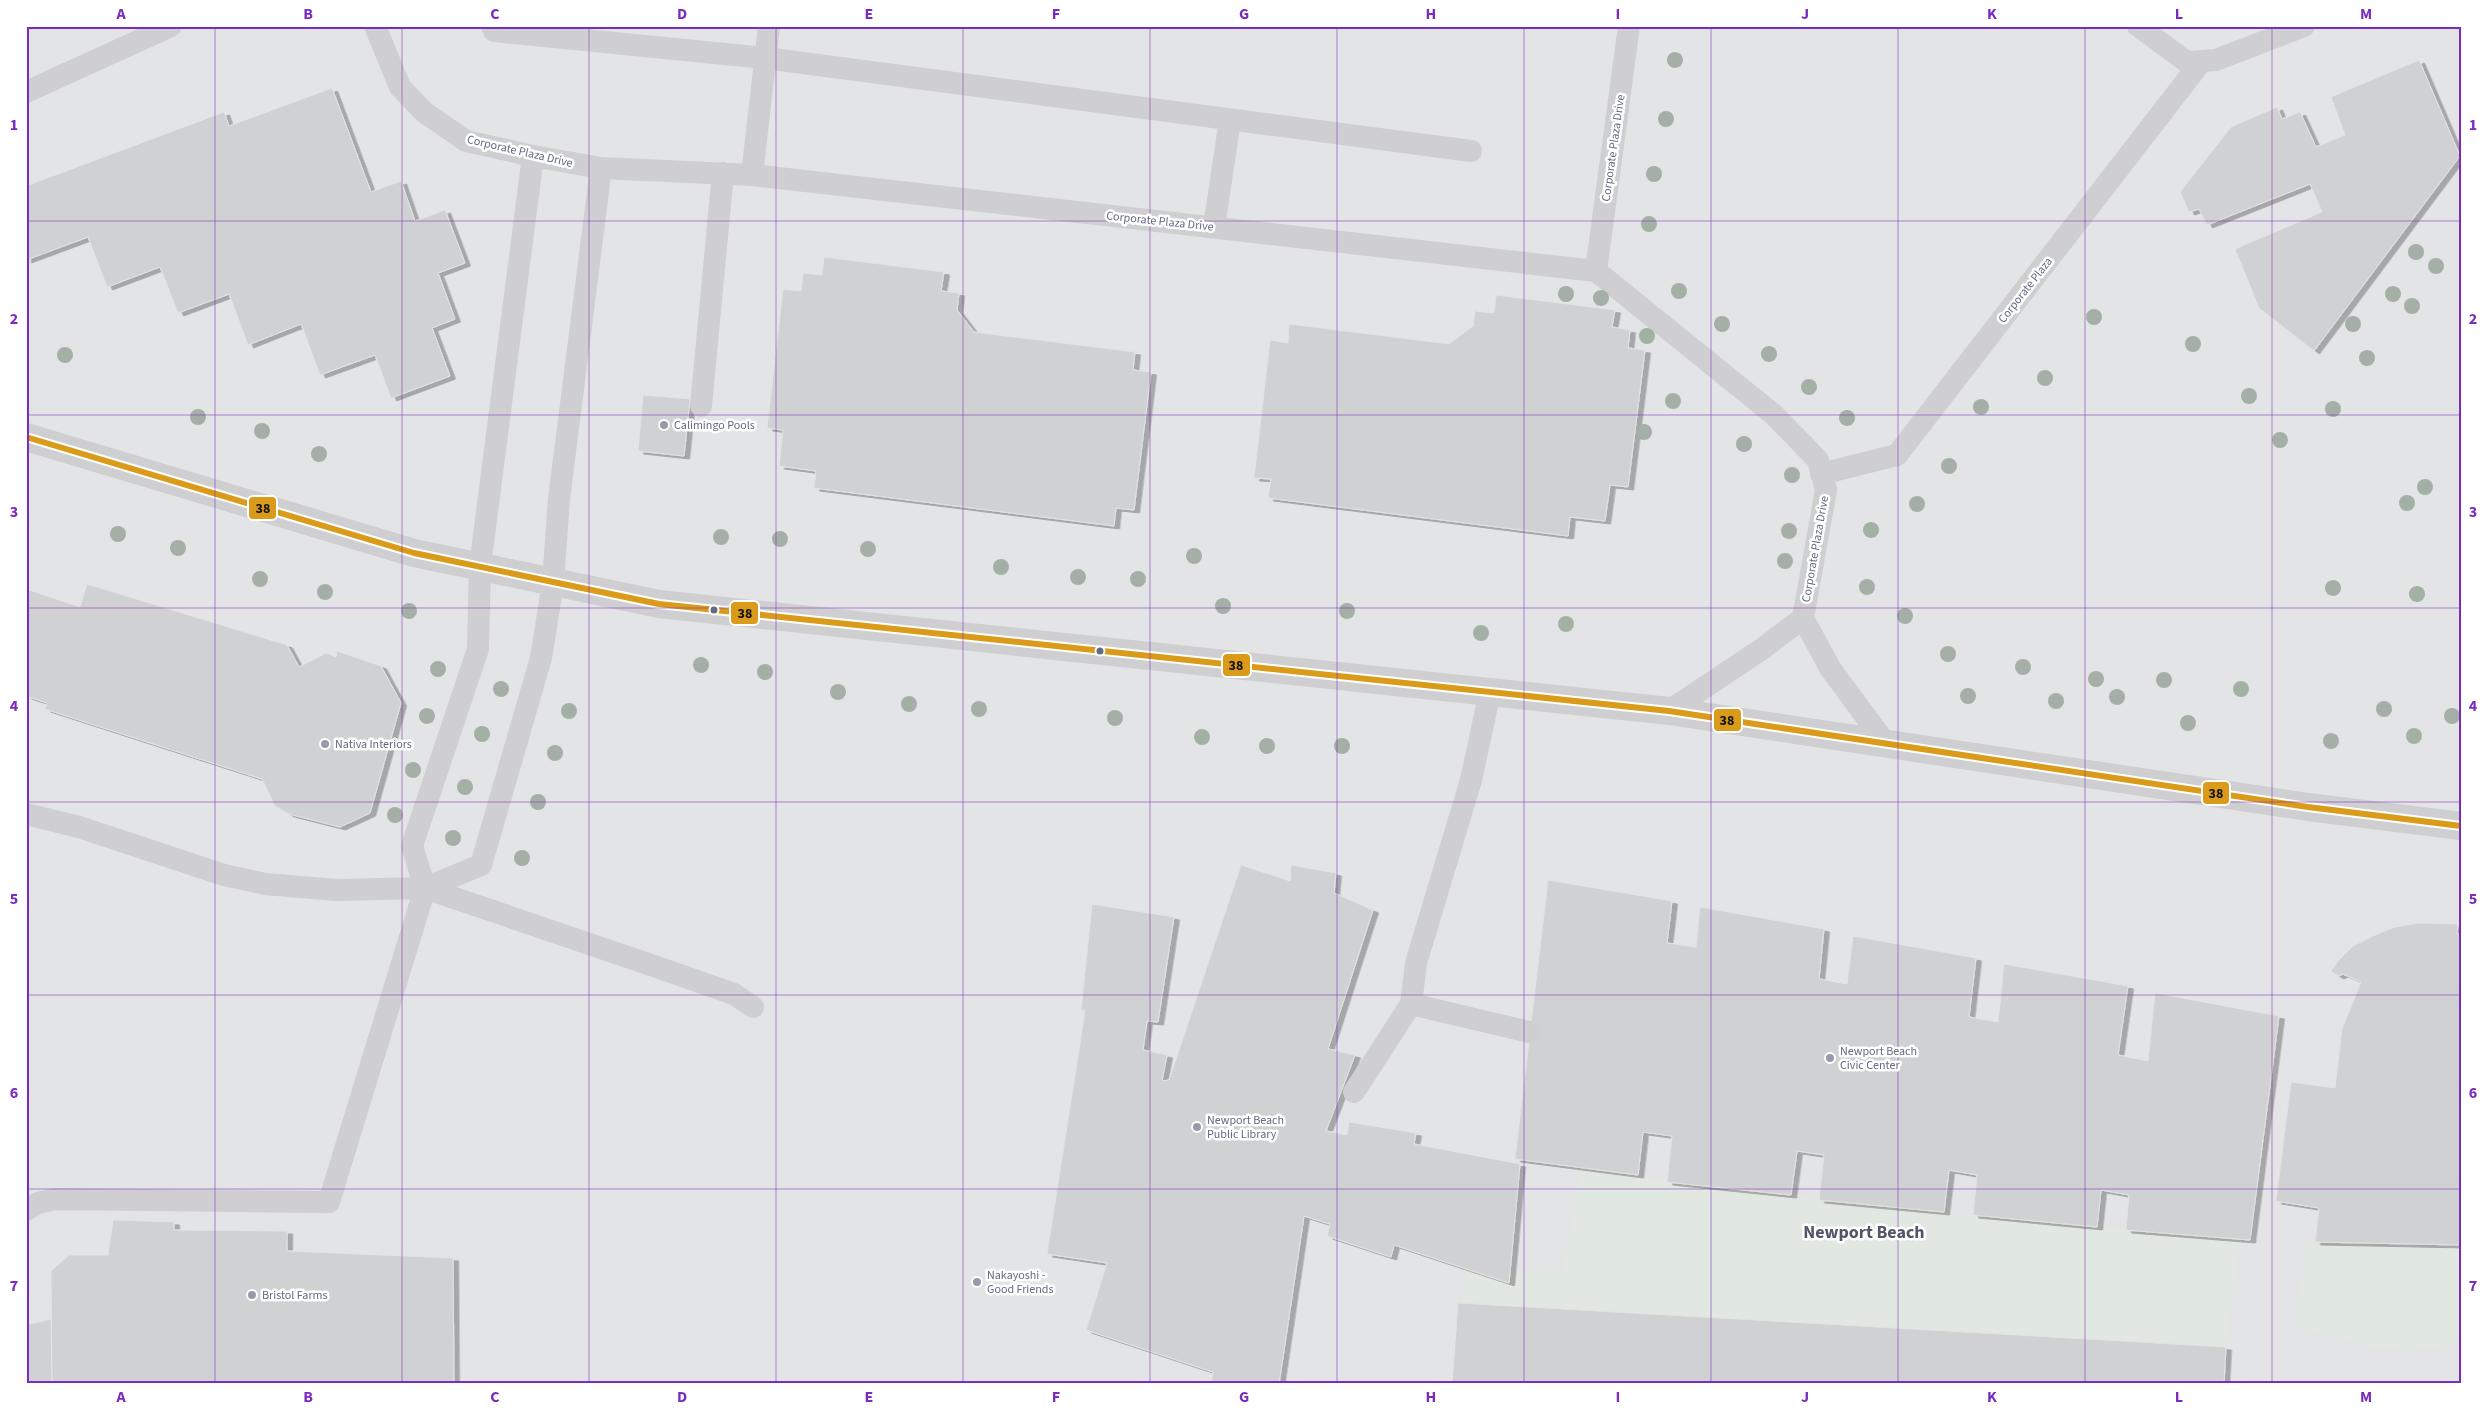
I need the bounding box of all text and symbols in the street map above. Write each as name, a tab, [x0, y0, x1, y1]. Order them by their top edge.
text: A	[115, 3, 126, 25]
text: B	[303, 3, 313, 25]
text: C	[490, 3, 500, 25]
text: D	[677, 3, 687, 25]
text: E	[865, 3, 873, 25]
text: F	[1052, 3, 1060, 25]
text: G	[1239, 3, 1249, 25]
text: H	[1426, 3, 1436, 25]
text: I	[1616, 3, 1620, 25]
text: J	[1801, 3, 1809, 25]
text: K	[1987, 3, 1997, 25]
text: L	[2175, 3, 2183, 25]
text: M	[2360, 3, 2372, 25]
street label: Corporate Plaza Drive	[1598, 93, 1629, 203]
text: 1	[10, 114, 18, 136]
text: 1	[2469, 114, 2477, 136]
street label: Corporate Plaza Drive	[465, 131, 574, 172]
street label: Corporate Plaza Drive	[1105, 207, 1215, 236]
street label: Corporate Plaza	[1994, 254, 2057, 327]
text: 2	[10, 308, 18, 330]
text: 2	[2469, 308, 2477, 330]
place label: Calimingo Pools	[674, 417, 755, 434]
marker: Calimingo Pools	[658, 419, 670, 431]
street label: Corporate Plaza Drive	[1798, 494, 1833, 604]
line badge: 38	[248, 496, 277, 520]
text: 38	[256, 499, 270, 519]
text: 3	[10, 501, 18, 523]
text: 3	[2469, 501, 2477, 523]
line badge: 38	[730, 601, 759, 625]
text: 38	[738, 604, 752, 624]
unlabelled marker	[709, 605, 719, 615]
unlabelled marker	[1095, 646, 1105, 656]
line badge: 38	[1222, 653, 1251, 677]
text: 38	[1229, 656, 1243, 676]
text: 4	[10, 695, 19, 717]
text: 4	[2469, 695, 2478, 717]
line badge: 38	[1713, 708, 1742, 732]
text: 38	[1720, 711, 1734, 731]
place label: Nativa Interiors	[335, 736, 412, 753]
marker: Nativa Interiors	[319, 738, 331, 750]
line badge: 38	[2202, 781, 2230, 805]
text: 38	[2209, 784, 2223, 804]
text: 5	[10, 888, 18, 910]
text: 5	[2469, 888, 2477, 910]
place label: Newport Beach Civic Center	[1840, 1043, 1917, 1074]
marker: Newport Beach Civic Center	[1824, 1052, 1836, 1064]
text: 6	[10, 1082, 18, 1104]
text: 6	[2469, 1082, 2477, 1104]
place label: Newport Beach Public Library	[1207, 1112, 1284, 1143]
marker: Newport Beach Public Library	[1191, 1121, 1203, 1133]
district label: Newport Beach	[1803, 1220, 1925, 1245]
place label: Nakayoshi - Good Friends	[987, 1267, 1053, 1298]
text: 7	[10, 1275, 18, 1297]
text: 7	[2469, 1275, 2477, 1297]
marker: Nakayoshi - Good Friends	[971, 1276, 983, 1288]
place label: Bristol Farms	[262, 1287, 328, 1304]
marker: Bristol Farms	[246, 1289, 258, 1301]
text: A	[115, 1386, 126, 1408]
text: B	[303, 1386, 313, 1408]
text: C	[490, 1386, 500, 1408]
text: D	[677, 1386, 687, 1408]
text: E	[865, 1386, 873, 1408]
text: F	[1052, 1386, 1060, 1408]
text: G	[1239, 1386, 1249, 1408]
text: H	[1426, 1386, 1436, 1408]
text: I	[1616, 1386, 1620, 1408]
text: J	[1801, 1386, 1809, 1408]
text: K	[1987, 1386, 1997, 1408]
text: L	[2175, 1386, 2183, 1408]
text: M	[2360, 1386, 2372, 1408]

